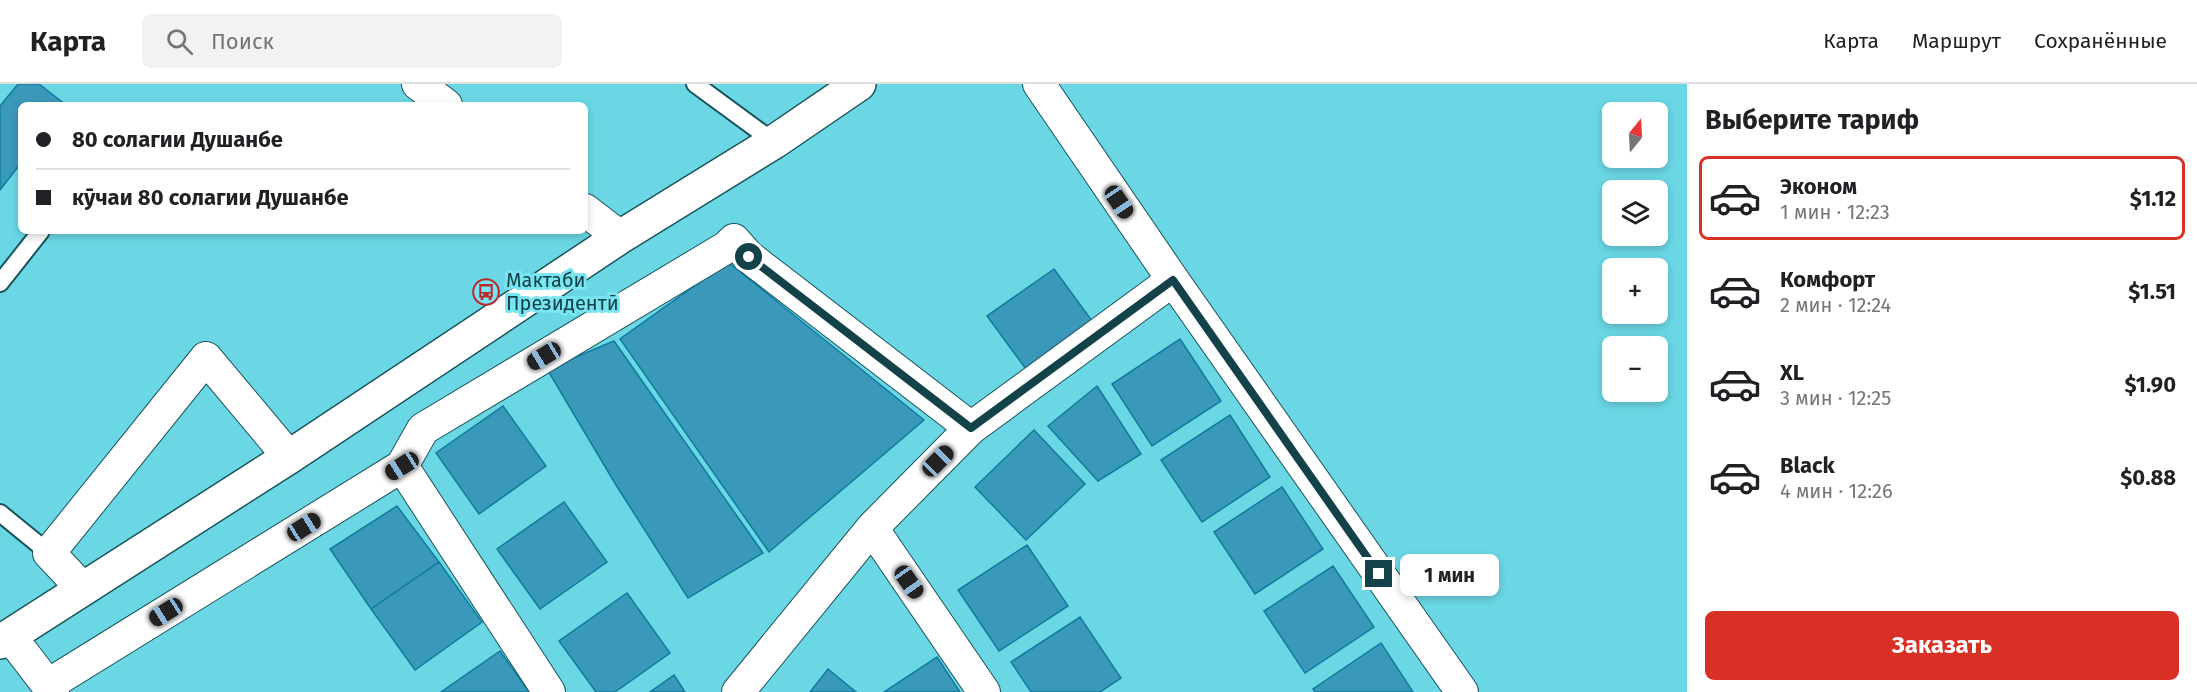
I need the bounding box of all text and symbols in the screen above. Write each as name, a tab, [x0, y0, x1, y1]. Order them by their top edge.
search box	[142, 14, 562, 68]
text: Карта	[30, 25, 106, 58]
icon: search	[163, 25, 196, 58]
text: Поиск	[211, 28, 274, 55]
text: Карта	[1823, 28, 1879, 54]
text: Маршрут	[1912, 28, 2001, 54]
text: Сохранённые	[2034, 28, 2167, 54]
north arrow	[1602, 102, 1668, 168]
map controls	[1602, 102, 1668, 402]
text: Выберите тариф	[1705, 104, 1919, 136]
text: 80 солагии Душанбе	[72, 126, 283, 153]
icon: car	[1708, 171, 1762, 225]
text: Эконом	[1780, 173, 1857, 200]
button: layers	[1602, 180, 1668, 246]
car	[1101, 182, 1137, 222]
text: кӯчаи 80 солагии Душанбе	[72, 184, 349, 211]
text: $1.12	[2130, 185, 2176, 212]
text: 1 мин · 12:23	[1780, 200, 1890, 224]
route start	[735, 243, 762, 270]
button: +	[1602, 258, 1668, 324]
icon: car	[1708, 264, 1762, 318]
text: Комфорт	[1780, 266, 1875, 293]
place label: Мактаби Президентӣ	[506, 268, 619, 315]
bus stop icon: Мактаби Президентӣ	[471, 277, 501, 307]
text: $1.51	[2128, 278, 2176, 305]
text: 2 мин · 12:24	[1780, 293, 1891, 317]
button: −	[1602, 336, 1668, 402]
car	[524, 339, 564, 373]
icon: car	[1708, 357, 1762, 411]
text: XL	[1780, 359, 1804, 386]
text: $1.90	[2125, 371, 2176, 398]
text: 3 мин · 12:25	[1780, 386, 1891, 410]
car	[919, 442, 957, 480]
car	[382, 449, 422, 483]
icon: car	[1708, 450, 1762, 504]
text: Black	[1780, 452, 1835, 479]
text: $0.88	[2120, 464, 2176, 491]
text: 4 мин · 12:26	[1780, 479, 1893, 503]
car	[284, 510, 324, 544]
callout: 1 мин	[1400, 553, 1499, 595]
route end	[1365, 560, 1392, 587]
car	[891, 562, 927, 602]
text: 1 мин	[1424, 563, 1475, 587]
car	[146, 595, 186, 629]
button: Заказать	[1705, 611, 2179, 680]

